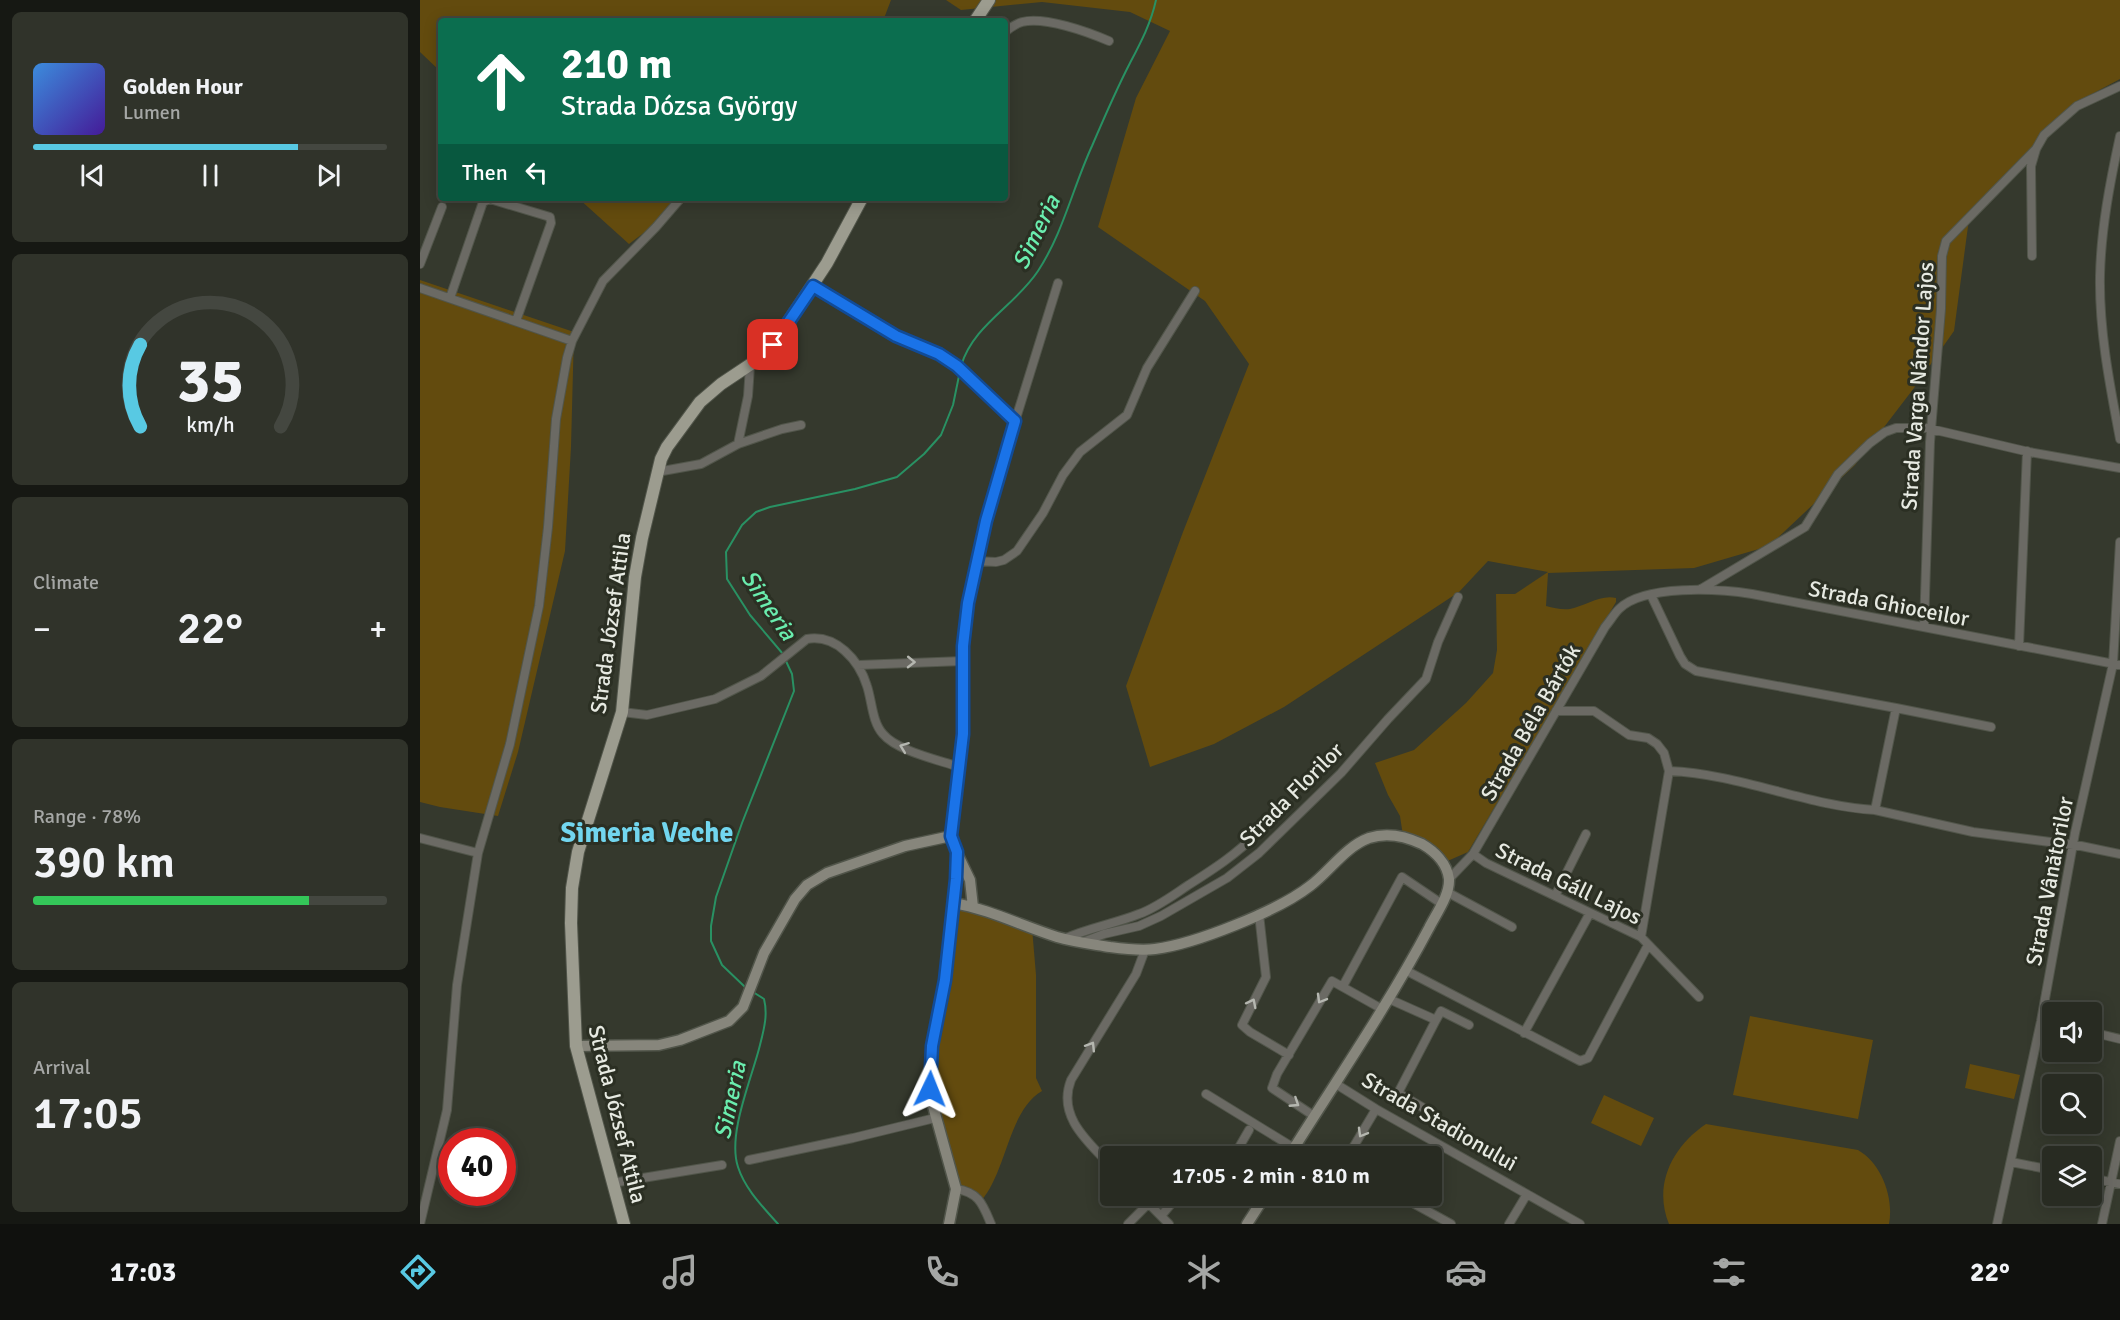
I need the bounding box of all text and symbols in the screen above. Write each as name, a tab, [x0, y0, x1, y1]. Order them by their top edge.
text: 210 m	[561, 39, 672, 90]
icon: ahead	[462, 42, 540, 120]
text: Golden Hour	[123, 73, 243, 100]
text: Strada Dózsa György	[561, 90, 797, 123]
text: Lumen	[123, 100, 181, 125]
icon: left	[520, 156, 553, 189]
icon: previous	[76, 159, 109, 192]
icon: pause	[194, 159, 227, 192]
icon: next	[312, 159, 345, 192]
text: Then	[462, 159, 508, 186]
water label: Simeria	[1005, 189, 1067, 274]
street label: Strada Varga Nándor Lajos	[1895, 261, 1940, 511]
pin	[747, 319, 798, 370]
icon: arrive	[756, 328, 789, 361]
text: 35	[176, 342, 244, 419]
text: km/h	[186, 412, 234, 438]
street label: Strada József Attila	[584, 531, 637, 715]
water label: Simeria	[735, 564, 804, 647]
text: Climate	[33, 570, 99, 595]
street label: Strada Ghioceilor	[1806, 575, 1972, 632]
text: 22°	[177, 601, 243, 656]
text: −	[33, 609, 51, 650]
text: +	[369, 609, 387, 650]
street label: Strada Béla Bártók	[1475, 639, 1586, 805]
one-way arrow	[906, 656, 915, 669]
street label: Strada Florilor	[1234, 737, 1349, 852]
one-way arrow	[899, 742, 910, 754]
street label: Strada Vânătorilor	[2020, 794, 2079, 968]
text: Range · 78%	[33, 804, 141, 829]
district label: Simeria Veche	[561, 816, 733, 850]
text: 390 km	[33, 835, 175, 890]
street label: Strada Gáll Lajos	[1491, 836, 1646, 930]
one-way arrow	[1317, 993, 1328, 1003]
one-way arrow	[1245, 999, 1257, 1010]
map controls	[2042, 1002, 2102, 1206]
button: sound	[2042, 1002, 2102, 1062]
street label: Strada József Attila	[582, 1022, 653, 1206]
one-way arrow	[1084, 1042, 1096, 1052]
text: Arrival	[33, 1055, 91, 1080]
water label: Simeria	[707, 1057, 753, 1142]
position arrow	[898, 1057, 962, 1121]
street label: Strada Stadionului	[1357, 1066, 1522, 1177]
button: search	[2042, 1074, 2102, 1134]
text: 17:05	[33, 1086, 143, 1141]
one-way arrow	[1288, 1096, 1299, 1107]
one-way arrow	[1357, 1126, 1369, 1137]
speed limit sign: 40	[438, 1128, 516, 1206]
button: layers	[2042, 1146, 2102, 1206]
text: 17:05 · 2 min · 810 m	[1172, 1162, 1370, 1189]
icon: directions	[397, 1251, 439, 1293]
icon: music	[659, 1251, 701, 1293]
icon: phone	[921, 1251, 963, 1293]
icon: climate	[1183, 1251, 1225, 1293]
icon: car	[1445, 1251, 1487, 1293]
icon: filters	[1708, 1251, 1750, 1293]
text: 17:03	[110, 1256, 176, 1289]
text: 22°	[1970, 1256, 2010, 1289]

